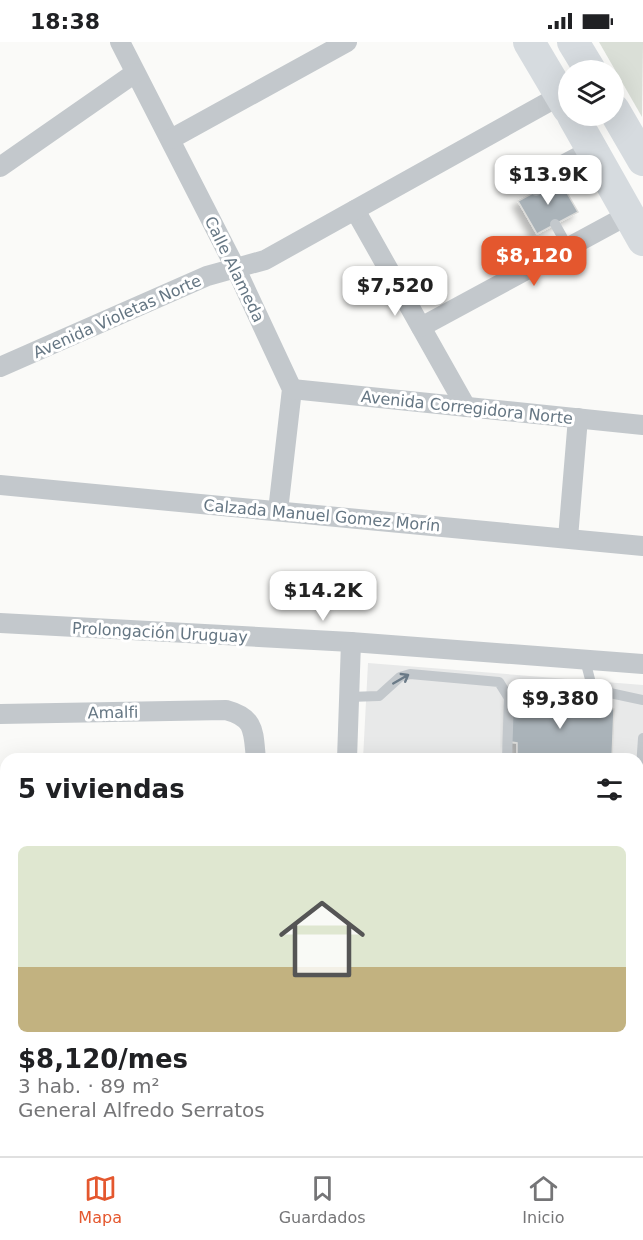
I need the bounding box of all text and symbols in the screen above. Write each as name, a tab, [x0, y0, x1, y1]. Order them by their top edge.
text: 18:38	[30, 9, 100, 34]
map controls	[558, 60, 624, 126]
button: layers	[558, 60, 624, 126]
pin: $13.9K	[499, 155, 597, 206]
text: $13.9K	[509, 162, 587, 186]
street label: Calle Alameda	[201, 213, 268, 325]
pin: $8,120	[485, 236, 583, 287]
text: $8,120	[495, 243, 573, 267]
pin: $7,520	[346, 266, 444, 317]
street label: Avenida Violetas Norte	[30, 271, 204, 362]
text: $7,520	[356, 273, 434, 297]
street label: Avenida Corregidora Norte	[360, 387, 574, 428]
street label: Calzada Manuel Gomez Morín	[203, 496, 441, 535]
pin: $14.2K	[274, 571, 372, 622]
text: $14.2K	[284, 578, 362, 602]
street label: Prolongación Uruguay	[72, 618, 248, 647]
one-way arrow	[393, 673, 410, 685]
pin: $9,380	[511, 679, 609, 730]
text: $9,380	[521, 686, 599, 710]
street label: Amalfi	[87, 703, 139, 722]
icon: filters	[593, 773, 626, 806]
text: 5 viviendas	[18, 774, 185, 804]
icon: home	[268, 885, 376, 993]
text: $8,120/mes	[18, 1044, 188, 1074]
text: 3 hab. · 89 m²	[18, 1074, 159, 1098]
text: General Alfredo Serratos	[18, 1098, 265, 1122]
tab: Mapa	[78, 1172, 122, 1227]
tab: Guardados	[279, 1172, 366, 1227]
tab: Inicio	[522, 1172, 565, 1227]

